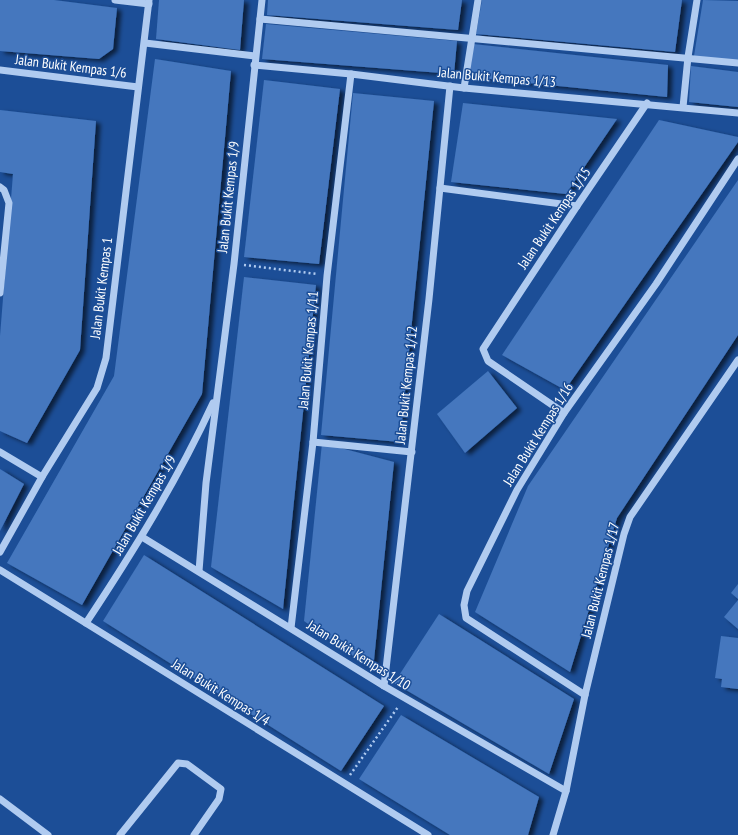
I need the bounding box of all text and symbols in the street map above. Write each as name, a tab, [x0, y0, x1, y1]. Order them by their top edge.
street label: Jalan Bukit Kempas 1/6	[13, 50, 128, 82]
street label: Jalan Bukit Kempas 1/13	[436, 63, 557, 91]
street label: Jalan Bukit Kempas 1/9	[213, 140, 243, 255]
street label: Jalan Bukit Kempas 1/15	[513, 164, 595, 273]
street label: Jalan Bukit Kempas 1	[86, 236, 116, 341]
street label: Jalan Bukit Kempas 1/11	[294, 290, 322, 411]
street label: Jalan Bukit Kempas 1/12	[391, 325, 421, 446]
street label: Jalan Bukit Kempas 1/16	[498, 379, 577, 490]
street label: Jalan Bukit Kempas 1/9	[108, 452, 180, 559]
street label: Jalan Bukit Kempas 1/17	[577, 520, 623, 641]
street label: Jalan Bukit Kempas 1/10	[303, 615, 414, 694]
street label: Jalan Bukit Kempas 1/4	[168, 654, 274, 730]

